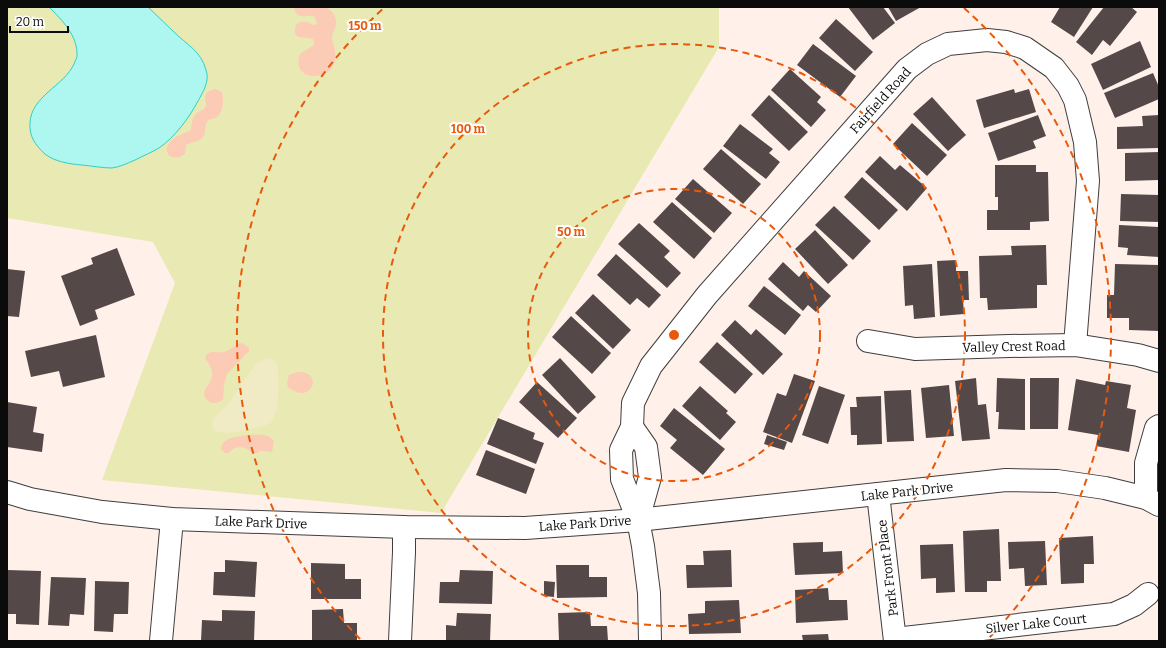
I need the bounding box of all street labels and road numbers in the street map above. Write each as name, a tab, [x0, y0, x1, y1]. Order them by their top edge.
street label: Fairfield Road	[847, 64, 914, 136]
street label: Valley Crest Road	[962, 338, 1066, 355]
street label: Lake Park Drive	[860, 479, 954, 504]
street label: Lake Park Drive	[214, 513, 308, 532]
street label: Lake Park Drive	[538, 513, 632, 534]
street label: Park Front Place	[874, 519, 901, 617]
street label: Silver Lake Court	[985, 611, 1088, 636]

